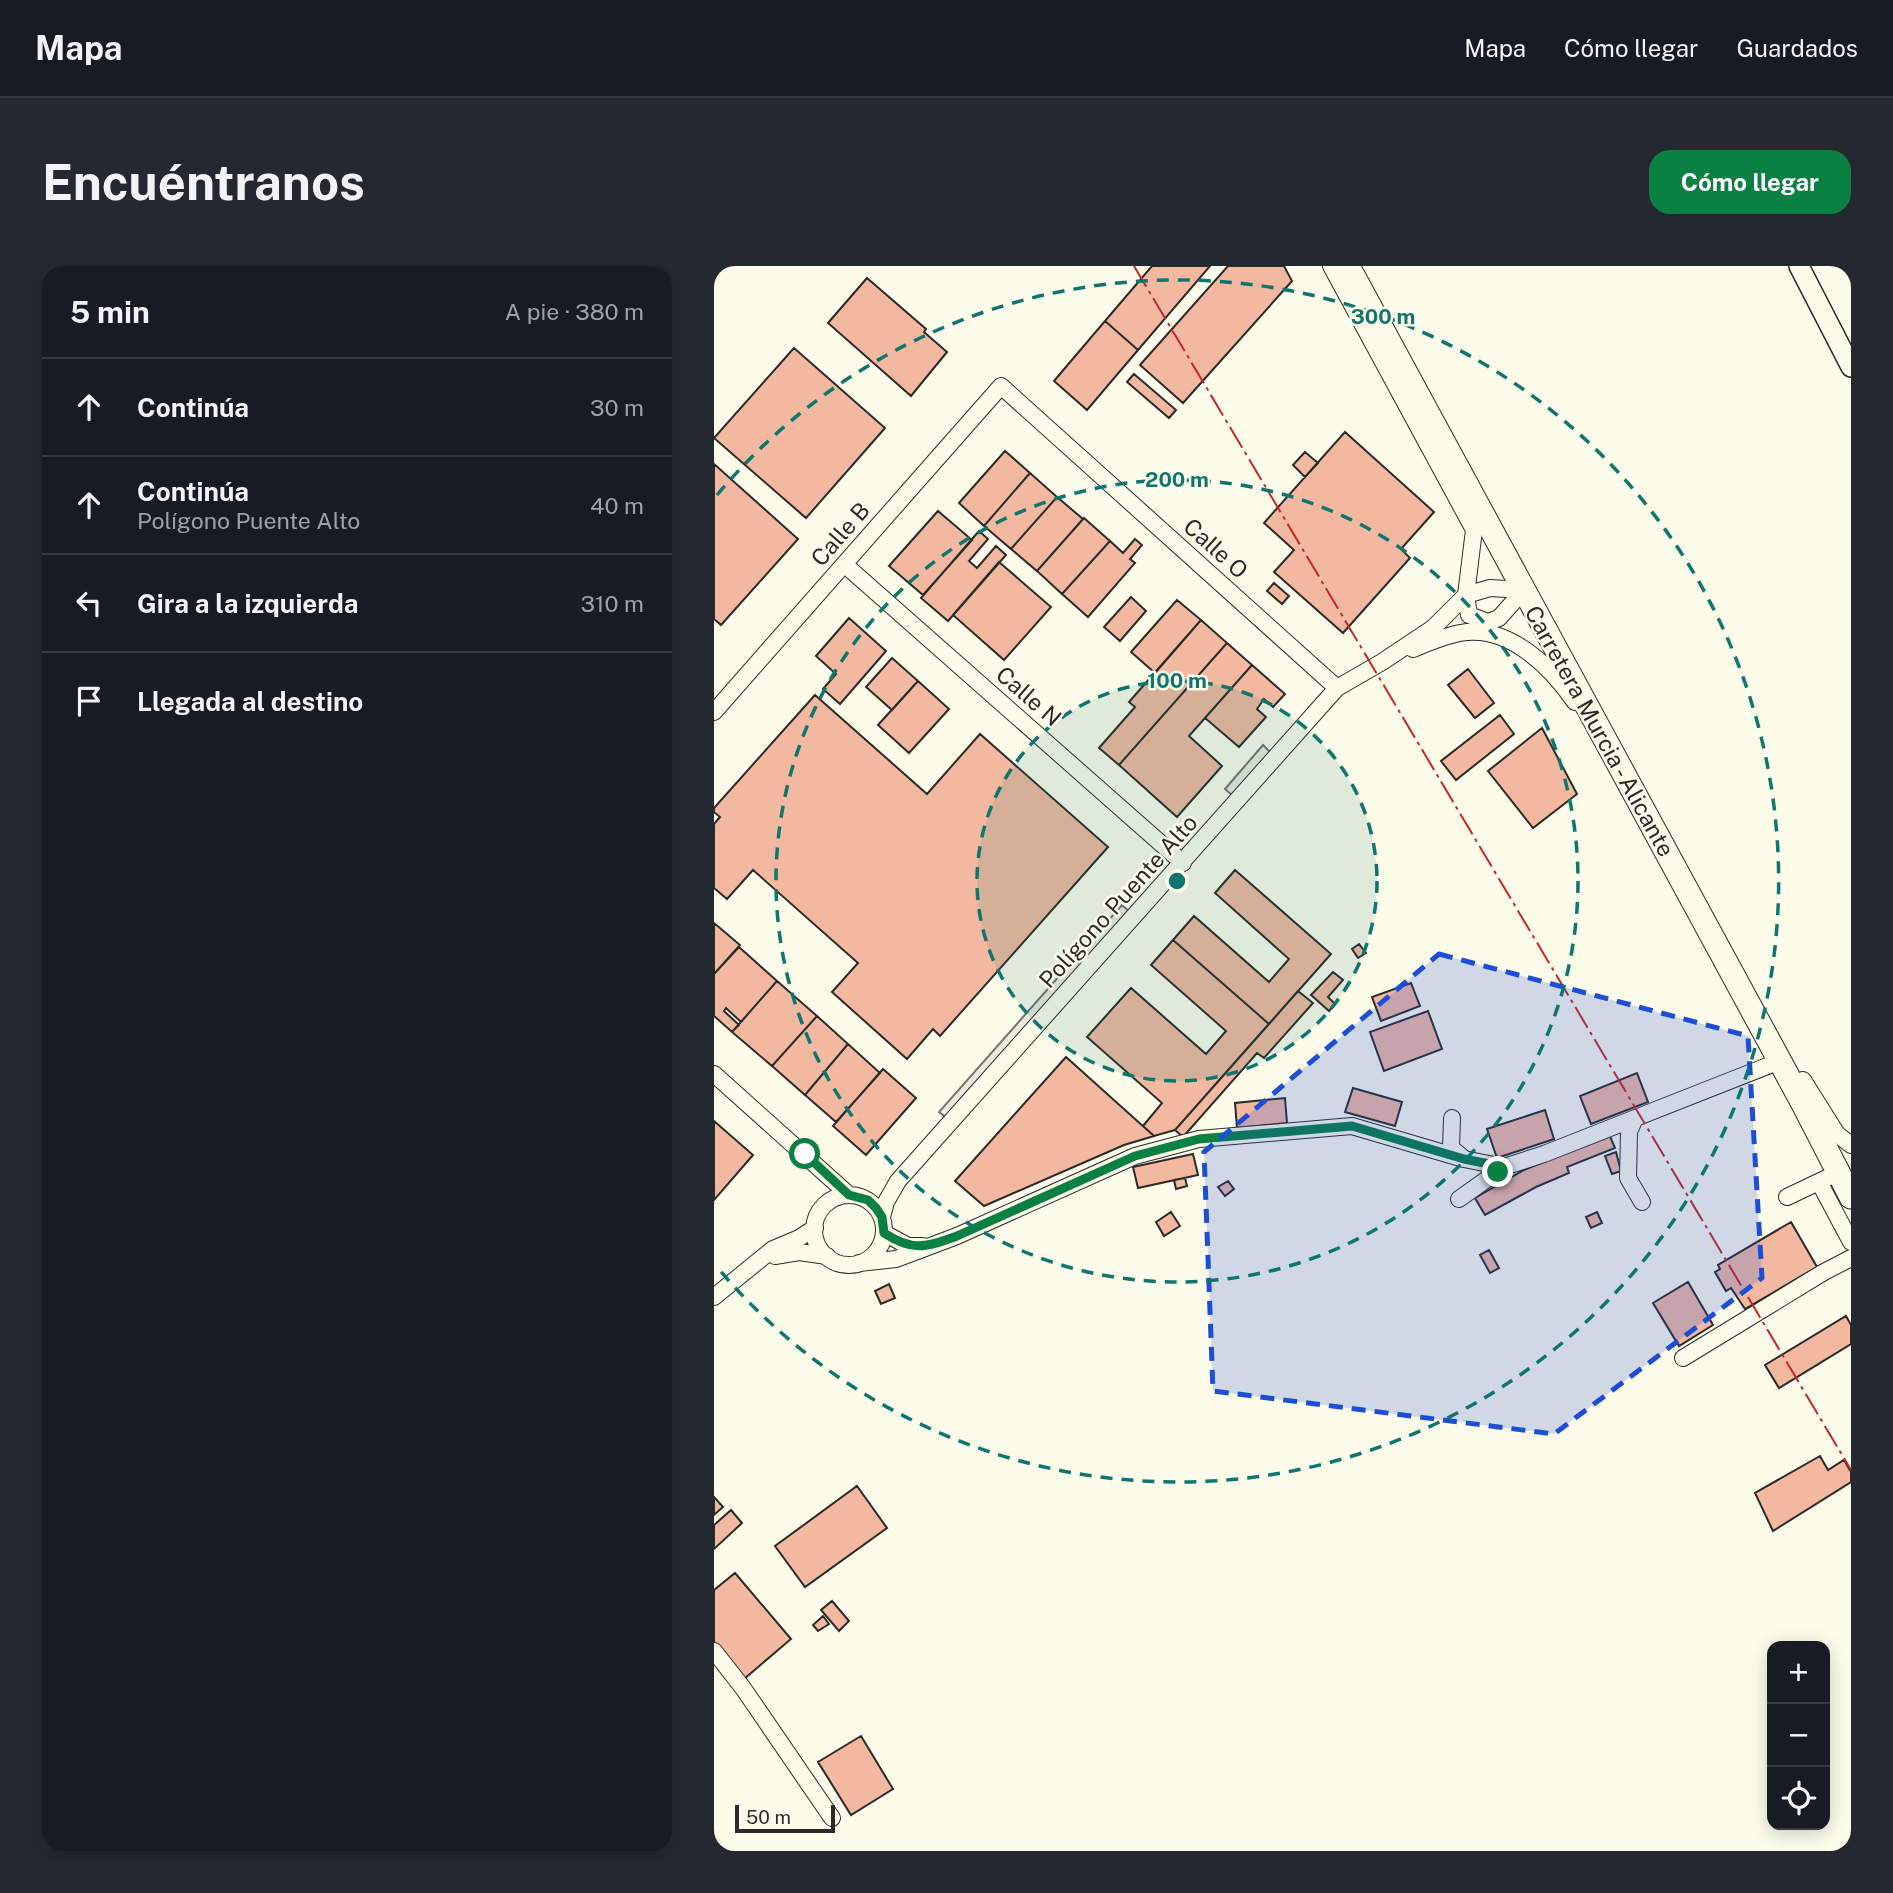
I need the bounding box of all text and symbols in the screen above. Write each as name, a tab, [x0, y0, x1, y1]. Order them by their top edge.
text: Mapa	[35, 29, 123, 67]
text: Mapa	[1464, 34, 1526, 62]
text: Cómo llegar	[1564, 34, 1698, 62]
text: Guardados	[1736, 34, 1858, 62]
button: Cómo llegar	[1649, 150, 1851, 214]
text: Encuéntranos	[42, 153, 365, 211]
text: 5 min	[70, 294, 150, 330]
text: A pie · 380 m	[505, 298, 644, 325]
text: 300 m	[1351, 304, 1415, 329]
icon: ahead	[70, 388, 108, 426]
text: Continúa	[137, 392, 249, 423]
text: 30 m	[590, 394, 644, 421]
text: 200 m	[1145, 467, 1209, 492]
text: Continúa	[137, 476, 249, 507]
icon: ahead	[70, 486, 108, 524]
text: 40 m	[590, 492, 644, 519]
street label: Calle B	[805, 497, 875, 571]
text: Polígono Puente Alto	[137, 507, 360, 534]
street label: Calle O	[1178, 512, 1254, 584]
icon: left	[70, 584, 108, 622]
text: Gira a la izquierda	[137, 588, 359, 619]
text: 310 m	[581, 590, 644, 617]
street label: Carretera Murcia - Alicante	[1520, 601, 1680, 861]
street label: Calle N	[991, 660, 1067, 732]
text: 100 m	[1147, 668, 1207, 693]
icon: arrive	[70, 682, 108, 720]
text: Llegada al destino	[137, 686, 363, 717]
street label: Polígono Puente Alto	[1033, 809, 1203, 993]
centre of rings	[1165, 869, 1189, 893]
route start	[789, 1138, 820, 1169]
route end	[1482, 1156, 1513, 1187]
map controls	[1767, 1641, 1830, 1830]
button: +	[1767, 1641, 1830, 1704]
button: −	[1767, 1704, 1830, 1767]
button: locate	[1767, 1767, 1830, 1830]
scale bar	[735, 1802, 835, 1834]
text: 50 m	[746, 1806, 791, 1828]

